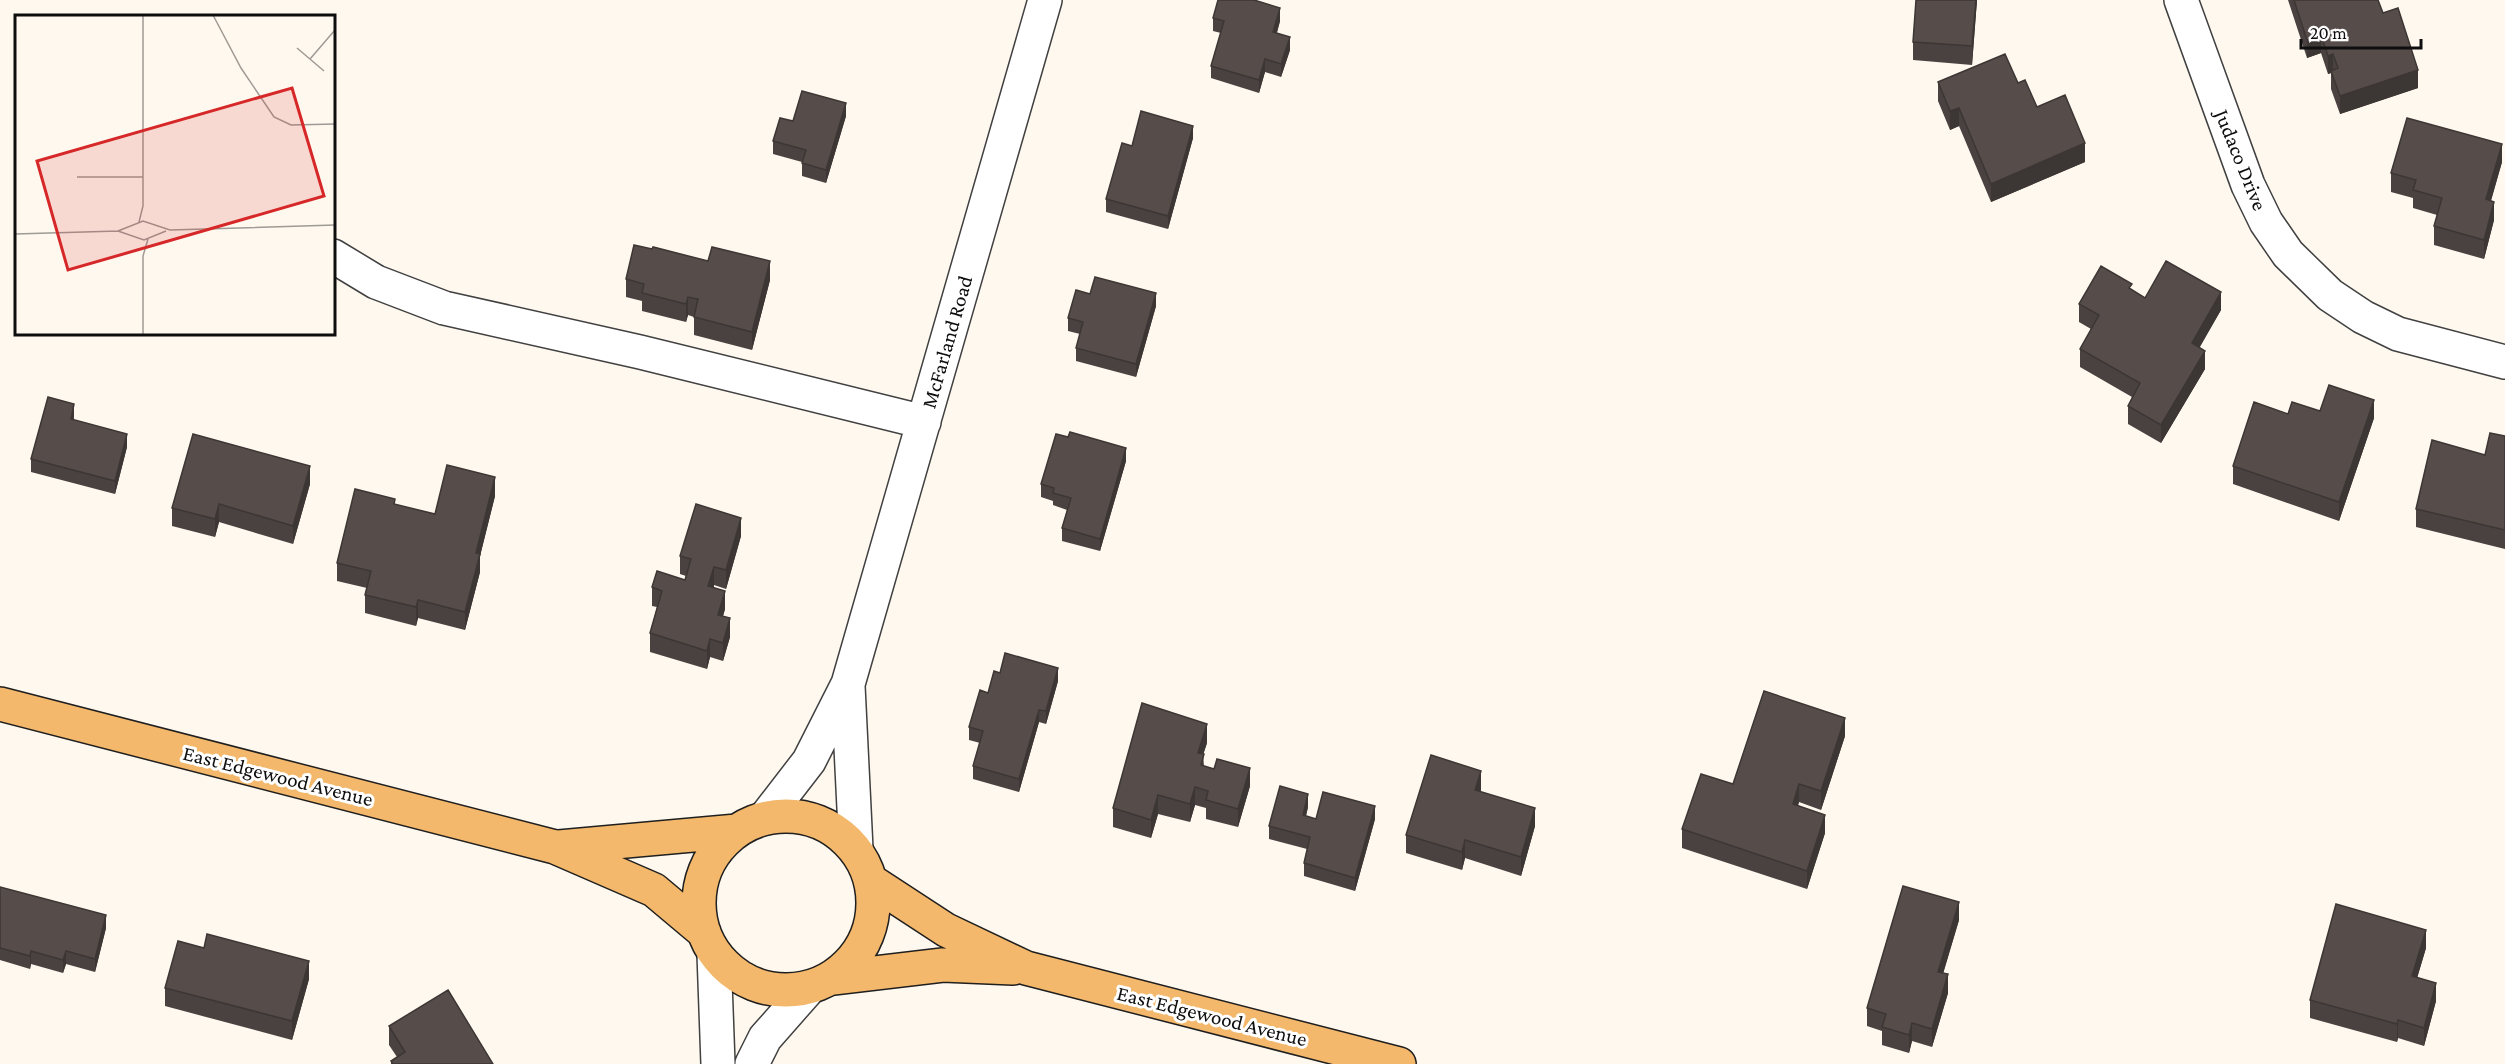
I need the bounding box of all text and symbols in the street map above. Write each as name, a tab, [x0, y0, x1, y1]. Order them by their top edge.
scale bar	[2301, 12, 2421, 50]
inset map	[15, 15, 334, 334]
text: 20 m	[2310, 23, 2347, 43]
street label: Judaco Drive	[2209, 104, 2272, 214]
street label: McFarland Road	[917, 273, 977, 411]
street label: East Edgewood Avenue	[181, 741, 375, 811]
street label: East Edgewood Avenue	[1115, 981, 1309, 1051]

